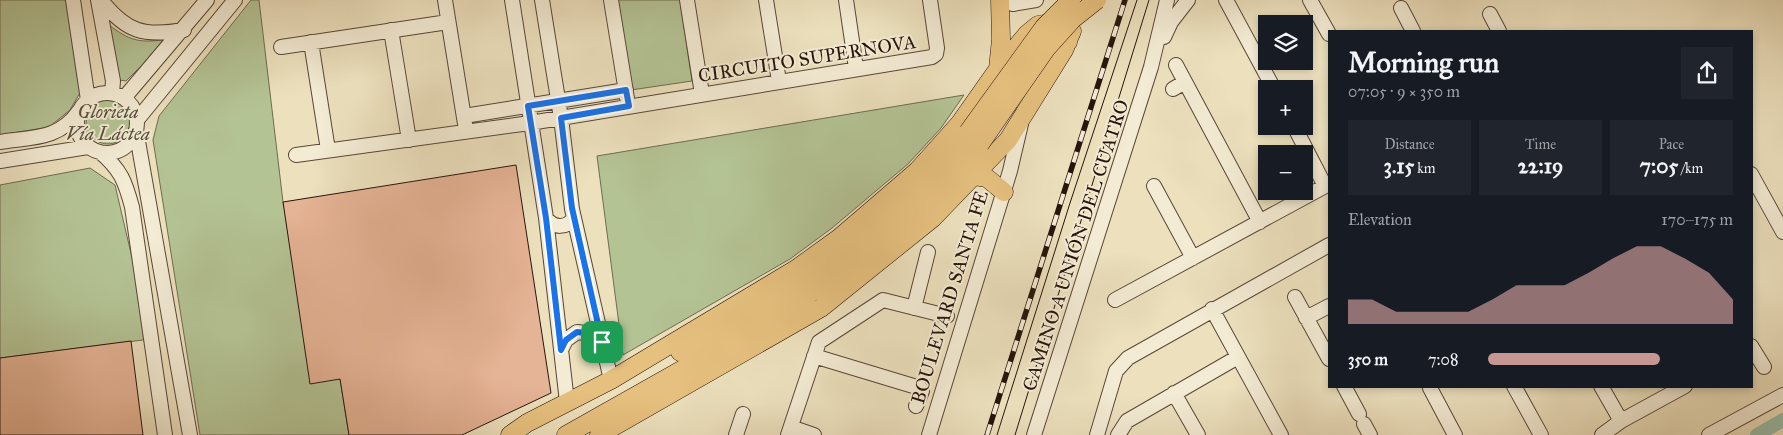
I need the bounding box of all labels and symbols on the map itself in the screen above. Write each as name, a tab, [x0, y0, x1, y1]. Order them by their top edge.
street label: CIRCUITO SUPERNOVA	[696, 30, 918, 87]
street label: CAMINO A UNIÓN DEL CUATRO	[1016, 96, 1134, 394]
park label: Glorieta Vía Láctea	[66, 100, 150, 145]
street label: BOULEVARD SANTA FE	[906, 187, 993, 407]
pin	[581, 321, 623, 363]

